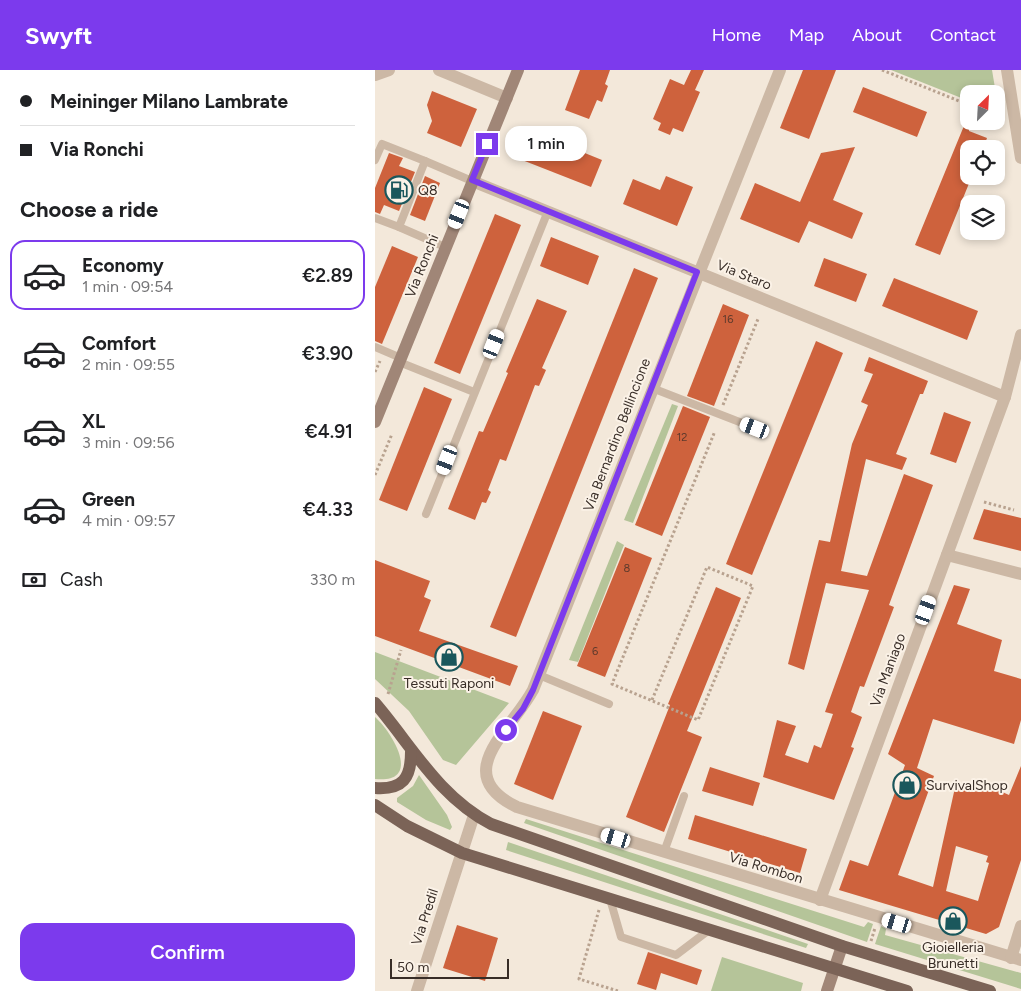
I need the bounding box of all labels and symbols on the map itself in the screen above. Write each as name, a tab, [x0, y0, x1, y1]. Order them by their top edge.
north arrow	[960, 85, 1005, 130]
callout: 1 min	[505, 126, 587, 162]
route end	[476, 133, 498, 155]
fuel station icon: Q8	[384, 175, 414, 205]
place label: Q8	[418, 182, 438, 199]
car	[446, 197, 471, 231]
street label: Via Ronchi	[402, 232, 442, 300]
street label: Via Staro	[714, 256, 774, 294]
house number: 16	[723, 313, 733, 326]
car	[481, 327, 506, 361]
street label: Via Bernardino Bellincione	[580, 356, 654, 514]
car	[738, 416, 771, 440]
house number: 12	[677, 431, 687, 444]
car	[434, 443, 459, 477]
house number: 8	[624, 562, 631, 575]
car	[913, 593, 938, 627]
street label: Via Maniago	[867, 631, 909, 709]
shop icon: Tessuti Raponi	[434, 642, 464, 672]
house number: 6	[592, 645, 598, 658]
place label: Tessuti Raponi	[404, 675, 494, 692]
route start	[495, 719, 517, 741]
shop icon: SurvivalShop	[892, 770, 922, 800]
place label: SurvivalShop	[926, 777, 1008, 794]
car	[599, 826, 632, 850]
street label: Via Rombon	[727, 849, 805, 887]
street label: Via Predil	[408, 887, 442, 947]
shop icon: Gioielleria Brunetti	[938, 906, 968, 936]
car	[880, 911, 913, 935]
place label: Gioielleria Brunetti	[922, 939, 984, 972]
scale bar	[390, 956, 509, 979]

